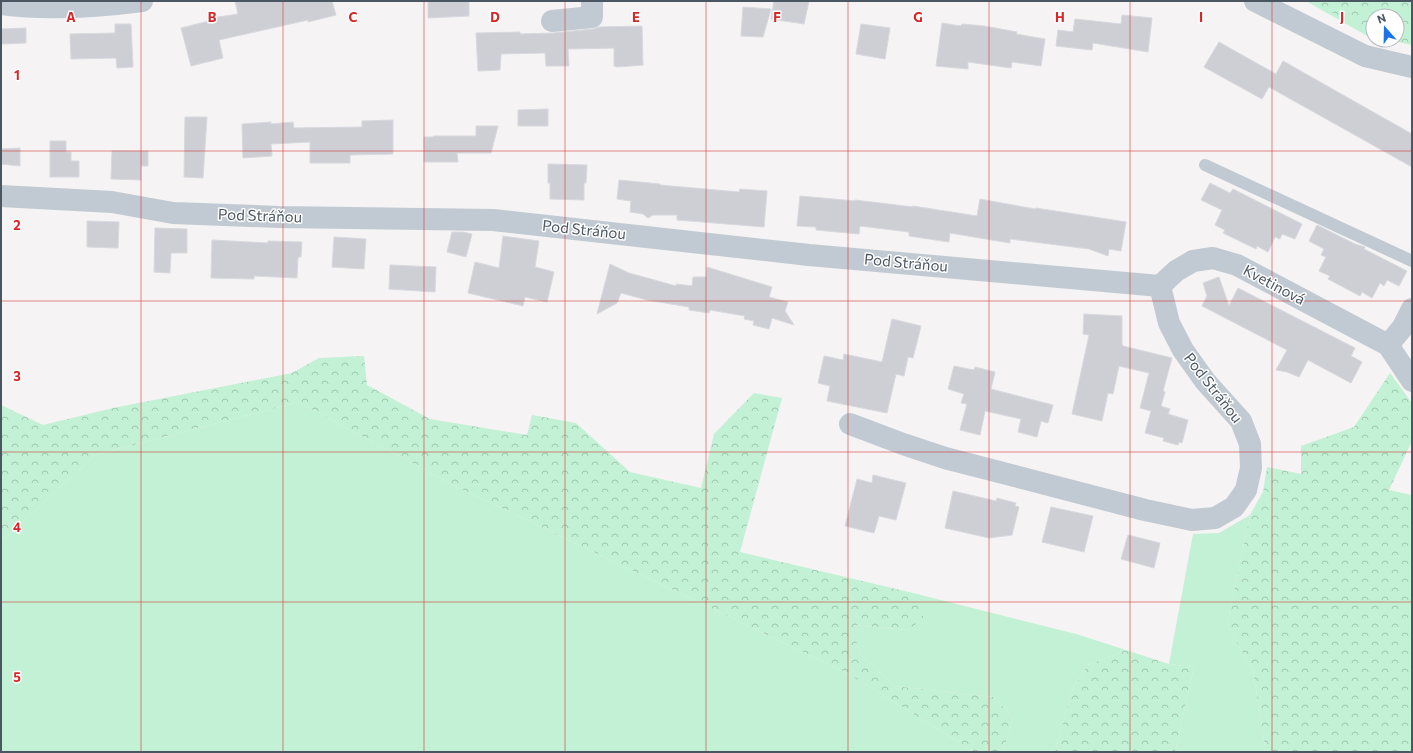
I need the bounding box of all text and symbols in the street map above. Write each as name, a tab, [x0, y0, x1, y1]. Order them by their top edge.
north arrow	[1365, 8, 1405, 48]
text: A	[66, 9, 76, 25]
text: B	[208, 9, 217, 25]
text: C	[349, 9, 358, 25]
text: D	[490, 9, 500, 25]
text: E	[632, 9, 640, 25]
text: F	[773, 9, 781, 25]
text: G	[913, 9, 923, 25]
text: H	[1055, 9, 1065, 25]
text: I	[1199, 9, 1203, 25]
text: J	[1340, 9, 1344, 25]
text: N	[1375, 11, 1388, 26]
text: 1	[14, 67, 20, 83]
street label: Pod Stráňou	[218, 205, 302, 225]
street label: Pod Stráňou	[541, 216, 627, 242]
text: 2	[13, 217, 21, 233]
street label: Pod Stráňou	[863, 249, 949, 275]
street label: Kvetinová	[1240, 260, 1308, 308]
street label: Pod Stráňou	[1181, 349, 1247, 426]
text: 3	[13, 368, 21, 384]
text: 4	[13, 519, 21, 535]
text: 5	[13, 669, 21, 685]

